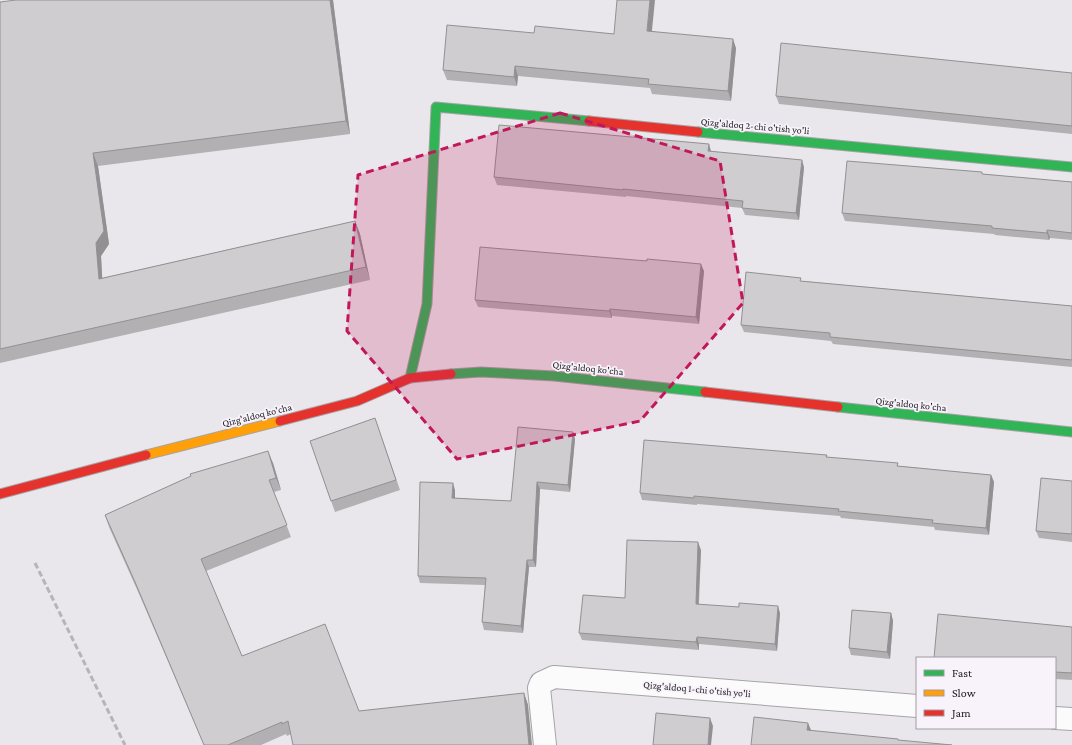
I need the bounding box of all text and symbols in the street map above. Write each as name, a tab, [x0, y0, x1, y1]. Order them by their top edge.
street label: Qizg'aldoq 2-chi o'tish yo'li	[700, 116, 810, 136]
street label: Qizg'aldoq ko'cha	[552, 359, 624, 377]
street label: Qizg'aldoq ko'cha	[875, 395, 947, 413]
street label: Qizg'aldoq ko'cha	[221, 401, 293, 429]
legend	[916, 657, 1056, 729]
text: Fast	[952, 666, 973, 680]
street label: Qizg'aldoq 1-chi o'tish yo'li	[643, 679, 751, 699]
text: Slow	[952, 686, 976, 700]
text: Jam	[951, 706, 971, 720]

